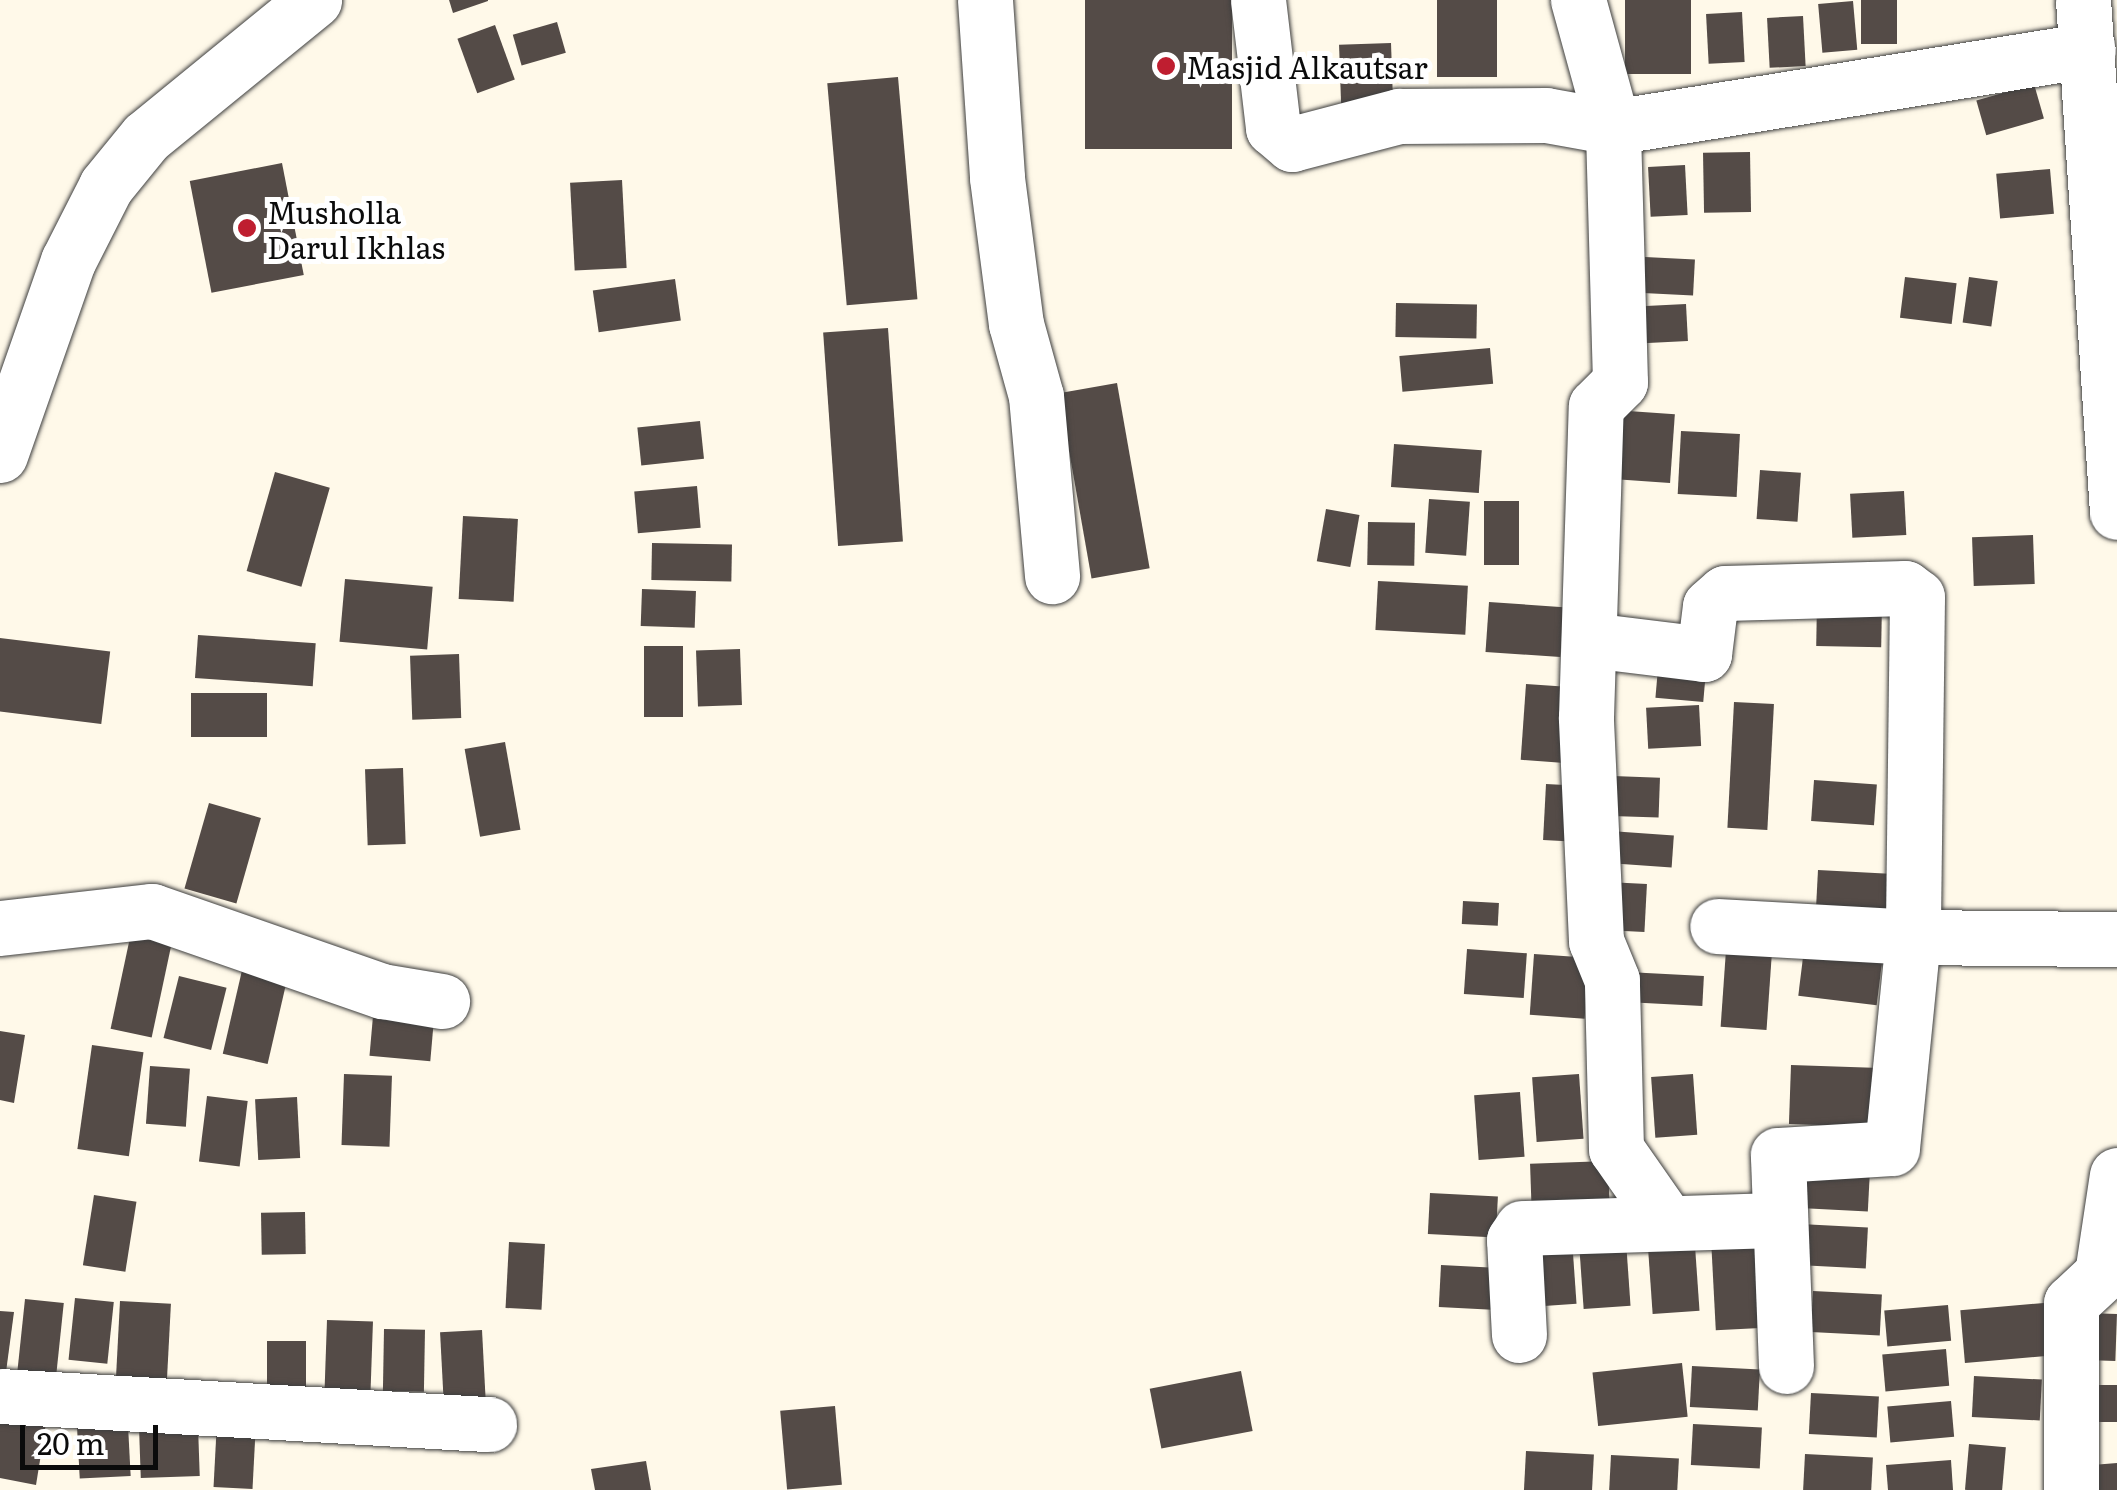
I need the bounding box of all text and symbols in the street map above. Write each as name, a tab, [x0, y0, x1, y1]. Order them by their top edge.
place label: Masjid Alkautsar	[1186, 48, 1428, 84]
marker: Masjid Alkautsar	[1155, 55, 1177, 77]
place label: Musholla Darul Ikhlas	[267, 193, 445, 264]
marker: Musholla Darul Ikhlas	[236, 217, 258, 239]
scale bar	[25, 1405, 162, 1467]
text: 20 m	[37, 1420, 105, 1464]

